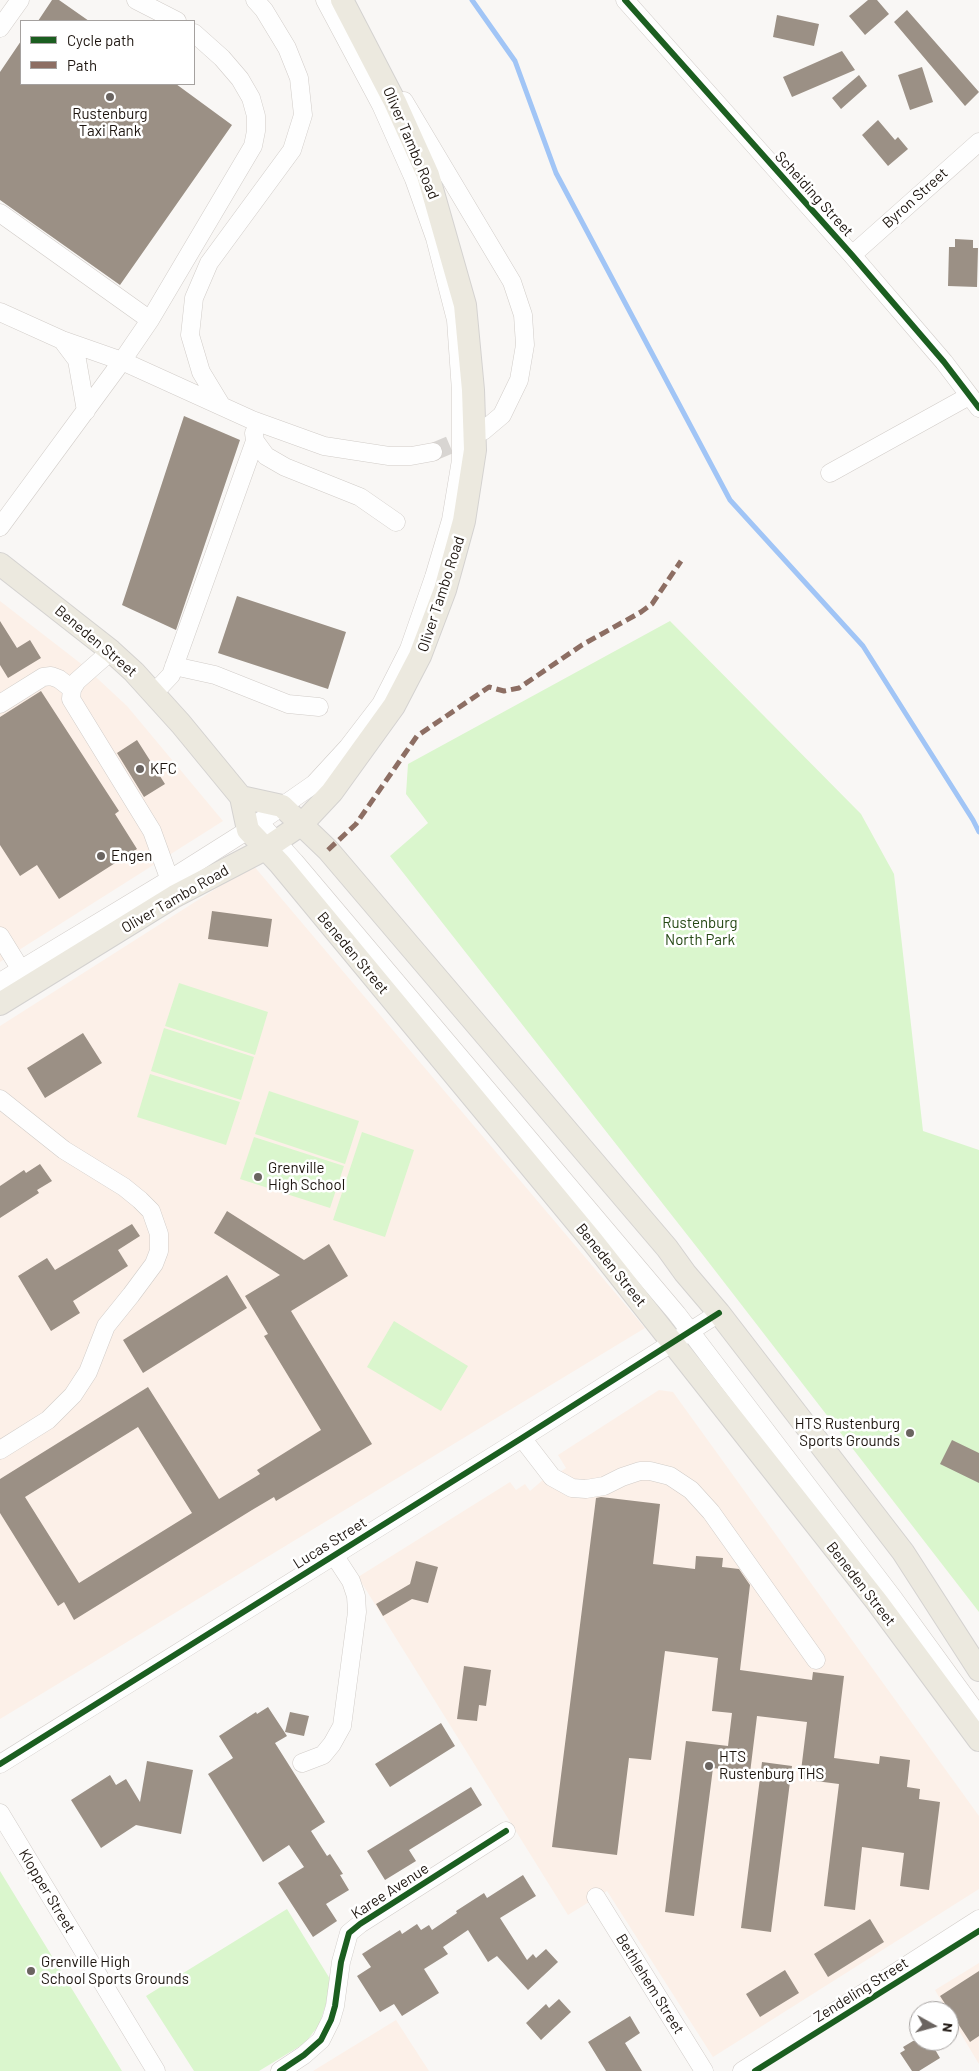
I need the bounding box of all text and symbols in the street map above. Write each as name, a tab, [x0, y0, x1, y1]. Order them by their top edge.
legend	[20, 20, 195, 85]
text: Cycle path	[67, 31, 134, 49]
text: Path	[67, 56, 97, 74]
street label: Oliver Tambo Road	[379, 84, 443, 202]
marker: Rustenburg Taxi Rank	[104, 91, 116, 103]
place label: Rustenburg Taxi Rank	[72, 105, 148, 140]
street label: Scheiding Street	[771, 148, 857, 240]
street label: Byron Street	[879, 164, 951, 232]
street label: Oliver Tambo Road	[414, 534, 468, 654]
street label: Beneden Street	[51, 601, 141, 681]
place label: KFC	[150, 760, 177, 778]
marker: KFC	[134, 763, 146, 775]
place label: Engen	[111, 847, 152, 865]
marker: Engen	[95, 850, 107, 862]
street label: Oliver Tambo Road	[118, 861, 232, 937]
street label: Beneden Street	[313, 908, 393, 998]
park label: Rustenburg North Park	[662, 914, 738, 949]
place label: Grenville High School	[268, 1159, 345, 1194]
marker: Grenville High School	[252, 1171, 264, 1183]
street label: Beneden Street	[572, 1220, 650, 1310]
place label: HTS Rustenburg Sports Grounds	[795, 1415, 900, 1450]
marker: HTS Rustenburg Sports Grounds	[904, 1427, 916, 1439]
street label: Lucas Street	[290, 1513, 370, 1573]
street label: Beneden Street	[823, 1538, 899, 1630]
place label: HTS Rustenburg THS	[719, 1748, 824, 1783]
marker: HTS Rustenburg THS	[703, 1760, 715, 1772]
street label: Klopper Street	[15, 1846, 79, 1936]
street label: Karee Avenue	[348, 1859, 432, 1923]
street label: Bethlehem Street	[612, 1931, 688, 2037]
place label: Grenville High School Sports Grounds	[41, 1953, 189, 1988]
street label: Zendeling Street	[811, 1954, 911, 2026]
marker: Grenville High School Sports Grounds	[25, 1965, 37, 1977]
north arrow	[909, 2001, 959, 2051]
text: N	[939, 2022, 957, 2033]

